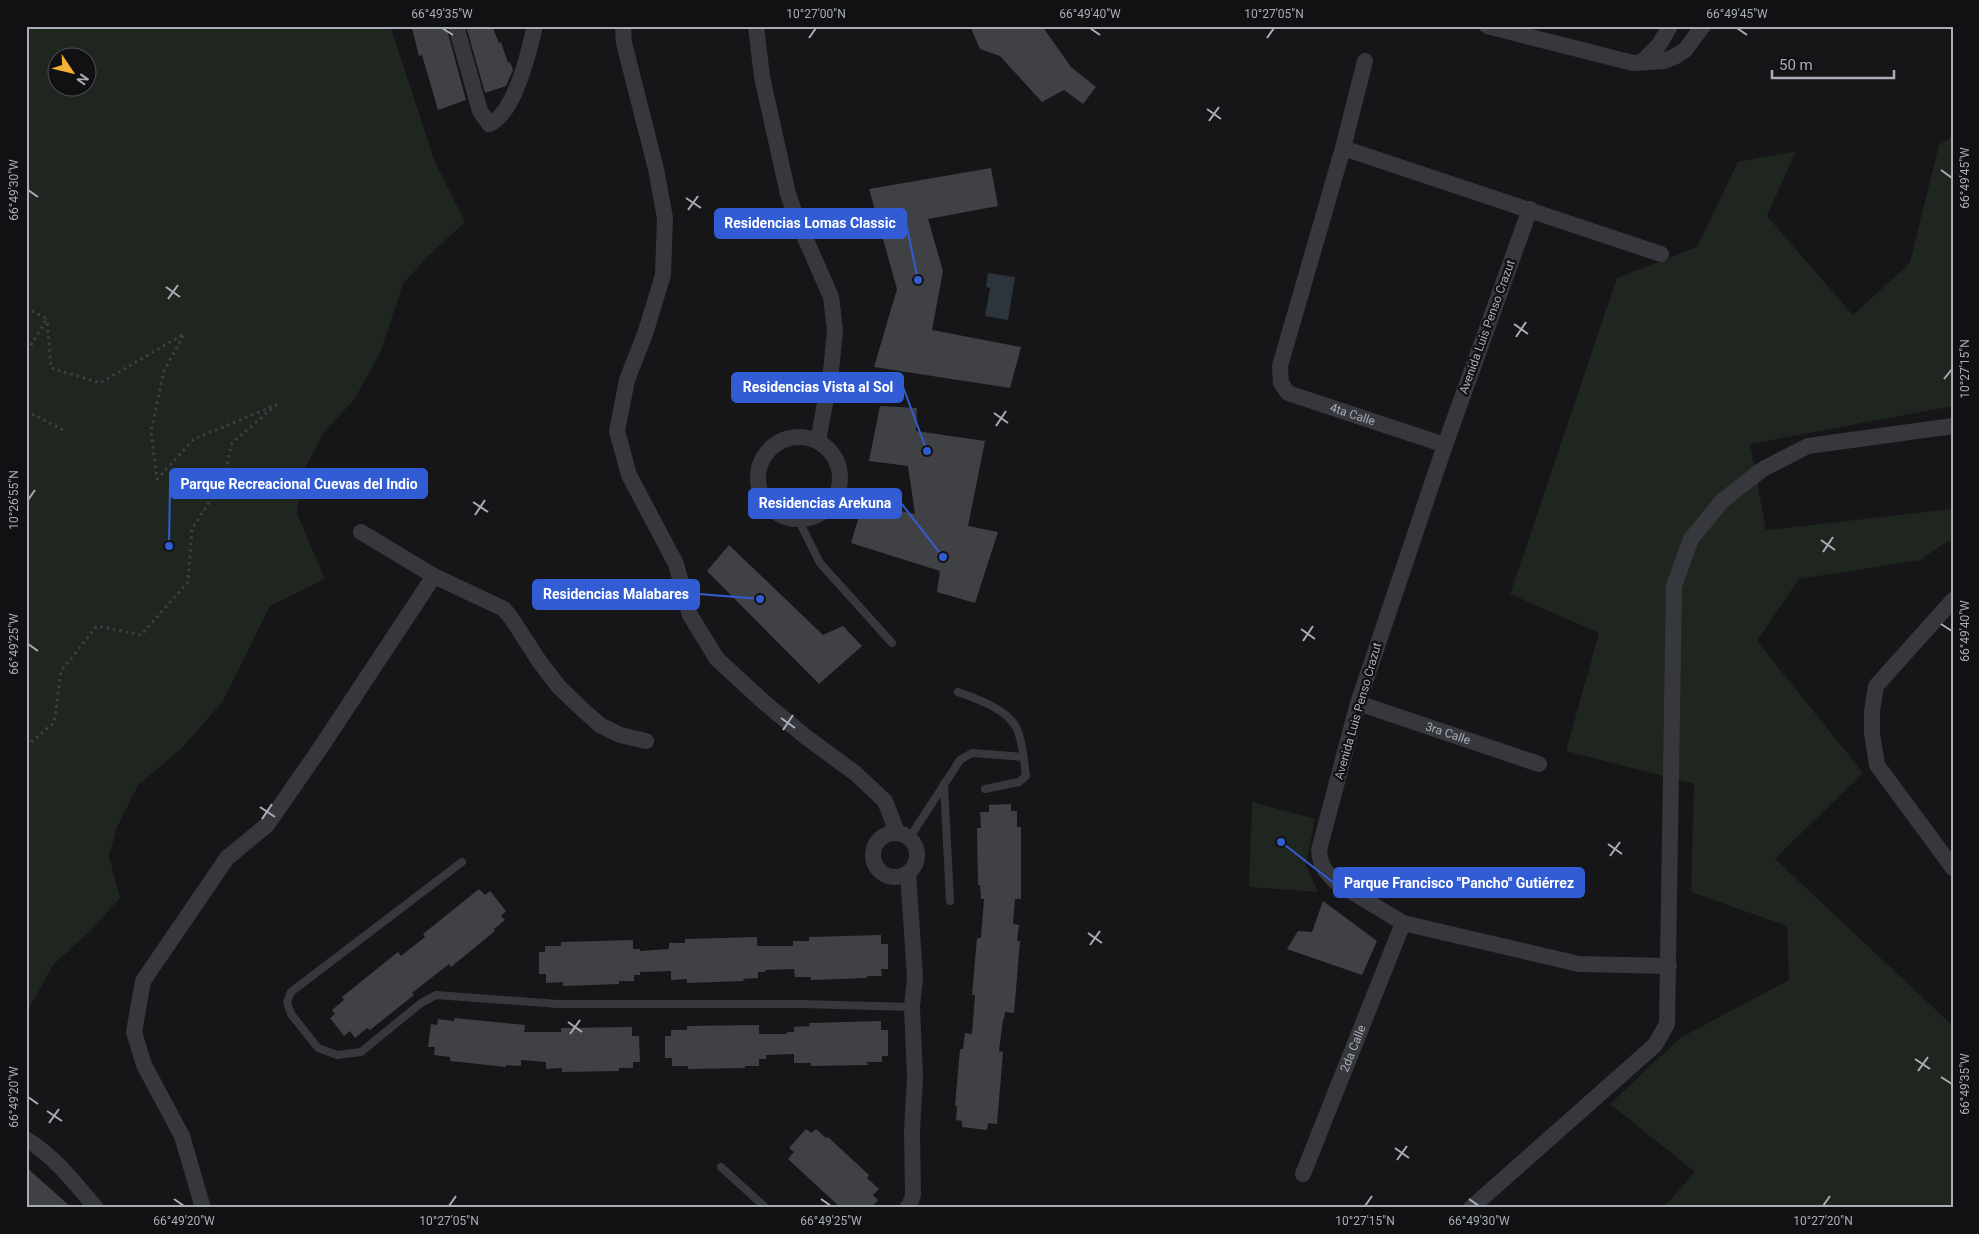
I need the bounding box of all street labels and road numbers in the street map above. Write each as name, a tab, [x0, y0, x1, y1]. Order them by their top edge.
street label: Avenida Luis Penso Crazut	[1456, 258, 1518, 396]
street label: 4ta Calle	[1328, 400, 1377, 428]
street label: Avenida Luis Penso Crazut	[1332, 641, 1384, 781]
street label: 3ra Calle	[1424, 719, 1472, 747]
street label: 2da Calle	[1337, 1023, 1369, 1074]

